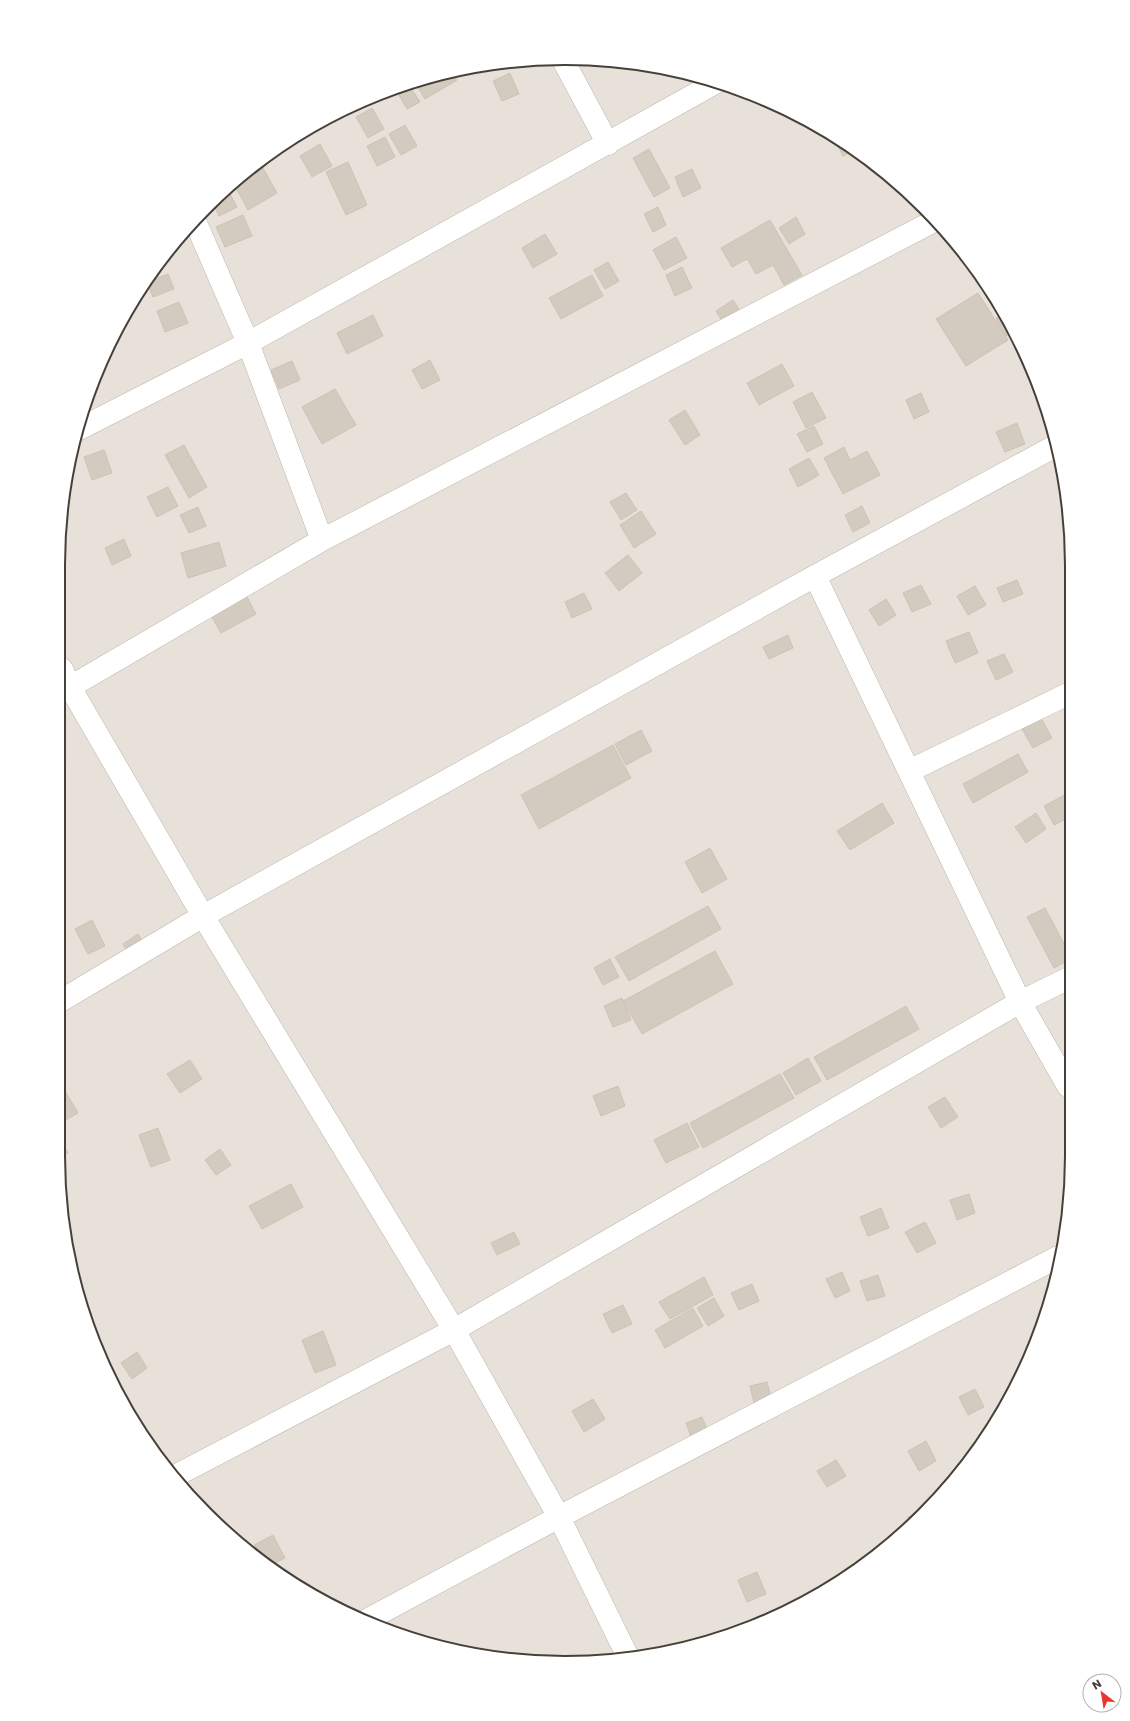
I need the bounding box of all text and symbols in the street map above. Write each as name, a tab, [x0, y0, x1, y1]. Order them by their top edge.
north arrow	[1082, 1673, 1122, 1713]
text: N	[1089, 1675, 1105, 1693]

